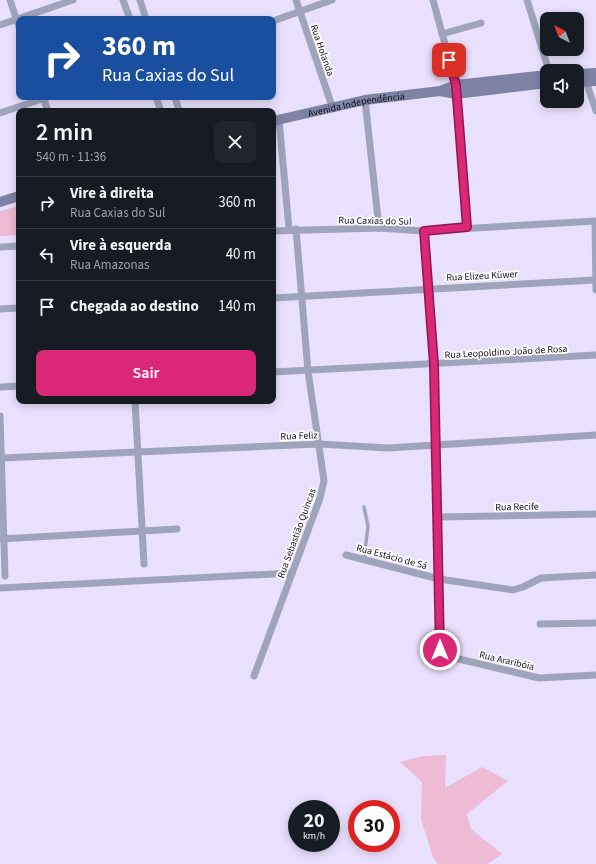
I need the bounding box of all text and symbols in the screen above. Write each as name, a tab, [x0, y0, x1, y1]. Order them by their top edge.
north arrow	[540, 12, 584, 56]
map controls	[540, 12, 584, 108]
street label: Rua Holanda	[307, 23, 337, 78]
text: 360 m	[102, 26, 176, 66]
icon: right	[36, 32, 88, 84]
pin	[432, 43, 466, 77]
icon: arrive	[438, 49, 460, 71]
text: Rua Caxias do Sul	[102, 63, 234, 88]
button: sound	[540, 64, 584, 108]
street label: Avenida Independência	[307, 89, 405, 121]
text: 2 min	[36, 115, 93, 150]
button: close	[214, 121, 256, 163]
text: 540 m · 11:36	[36, 148, 106, 166]
text: Vire à direita	[70, 183, 154, 204]
icon: right	[36, 192, 58, 214]
text: 360 m	[218, 192, 256, 213]
text: Rua Caxias do Sul	[70, 204, 165, 222]
street label: Rua Caxias do Sul	[338, 213, 412, 229]
text: Vire à esquerda	[70, 235, 172, 256]
icon: left	[36, 244, 58, 266]
text: 40 m	[226, 244, 256, 265]
text: Rua Amazonas	[70, 256, 150, 274]
street label: Rua Elizeu Küwer	[446, 267, 519, 285]
icon: arrive	[36, 296, 58, 318]
text: Chegada ao destino	[70, 296, 199, 317]
text: 140 m	[218, 296, 256, 317]
street label: Rua Leopoldino João de Rosa	[444, 342, 568, 362]
button: Sair	[36, 350, 256, 396]
street label: Rua Feliz	[280, 428, 318, 444]
street label: Rua Sebastião Quincas	[274, 486, 320, 580]
street label: Rua Recife	[495, 500, 539, 514]
street label: Rua Estácio de Sá	[355, 541, 429, 573]
position arrow	[419, 629, 461, 671]
street label: Rua Araribóia	[478, 648, 536, 674]
speed limit sign: 30	[348, 800, 400, 852]
text: 20	[303, 807, 325, 835]
text: km/h	[303, 829, 325, 843]

